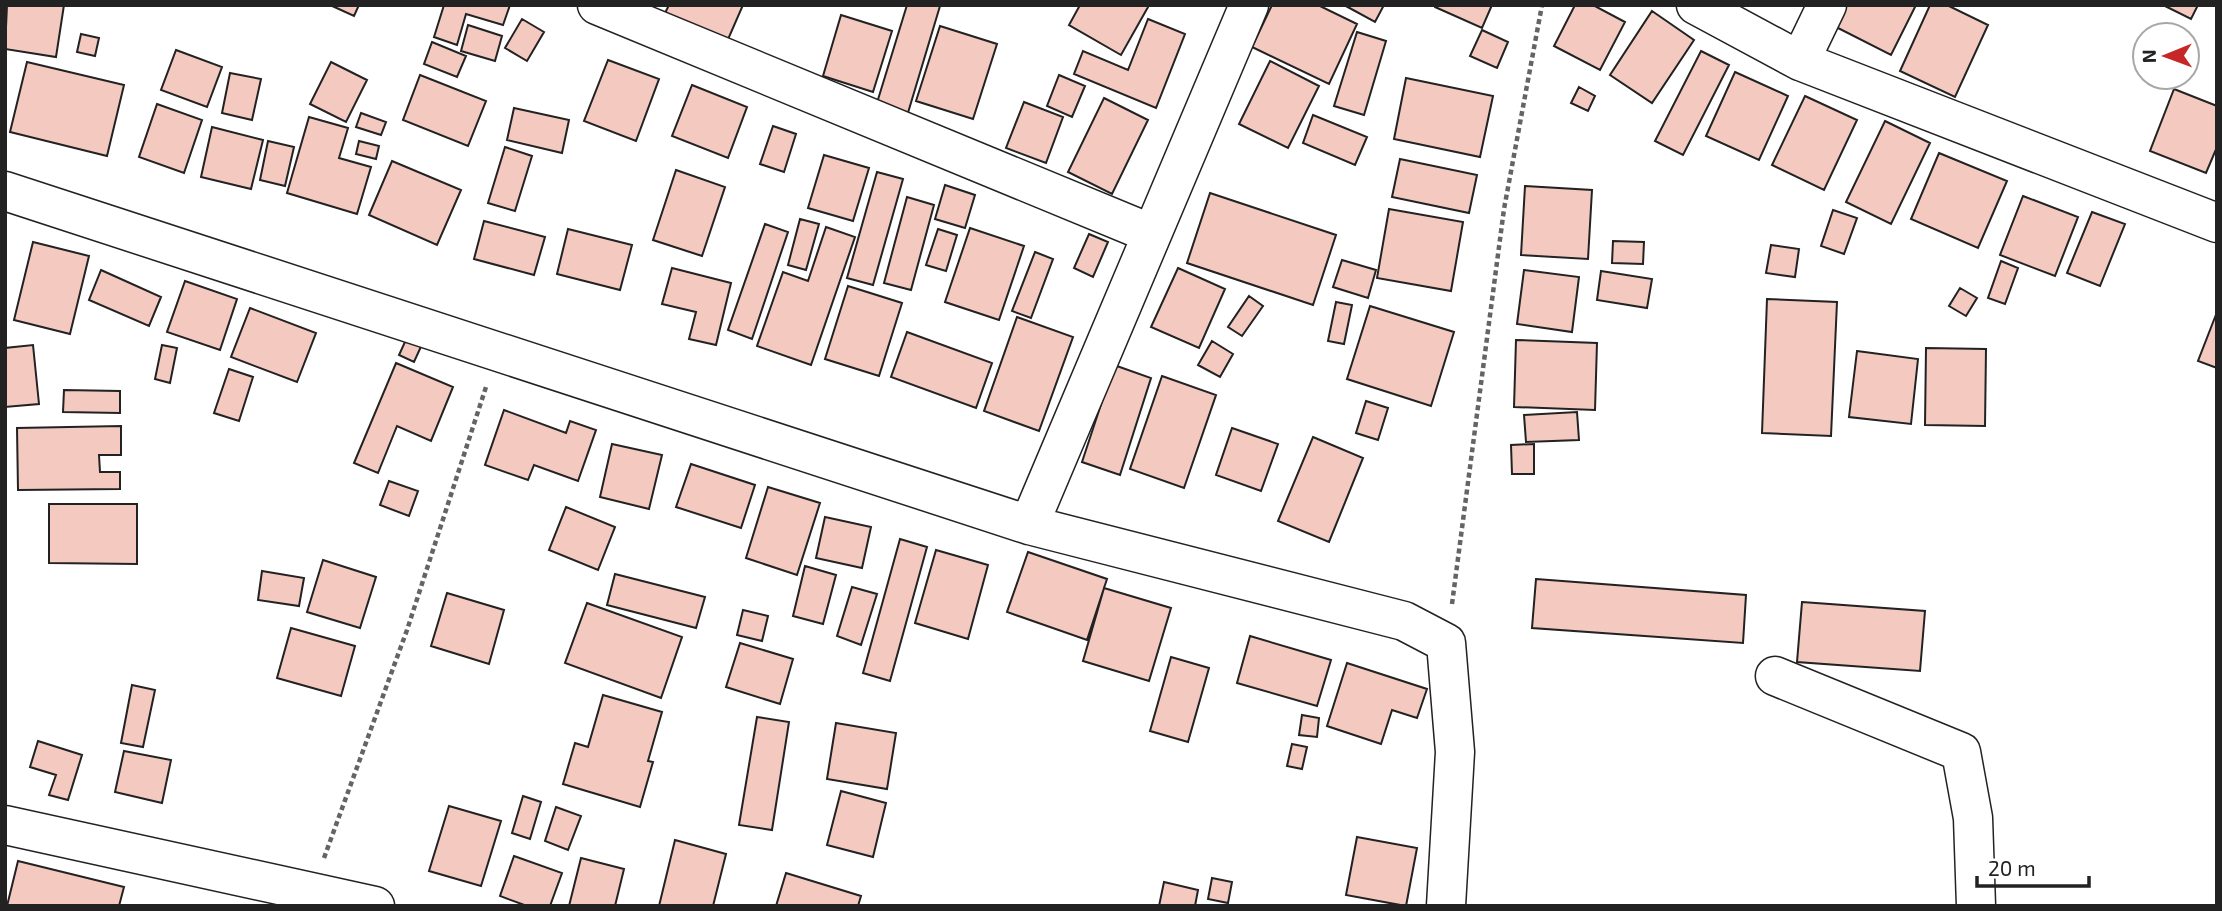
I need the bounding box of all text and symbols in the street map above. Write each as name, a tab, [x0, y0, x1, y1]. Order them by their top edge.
north arrow	[2131, 21, 2201, 91]
text: N	[2137, 49, 2160, 63]
scale bar	[1977, 844, 2089, 888]
text: 20 m	[1988, 855, 2036, 880]

